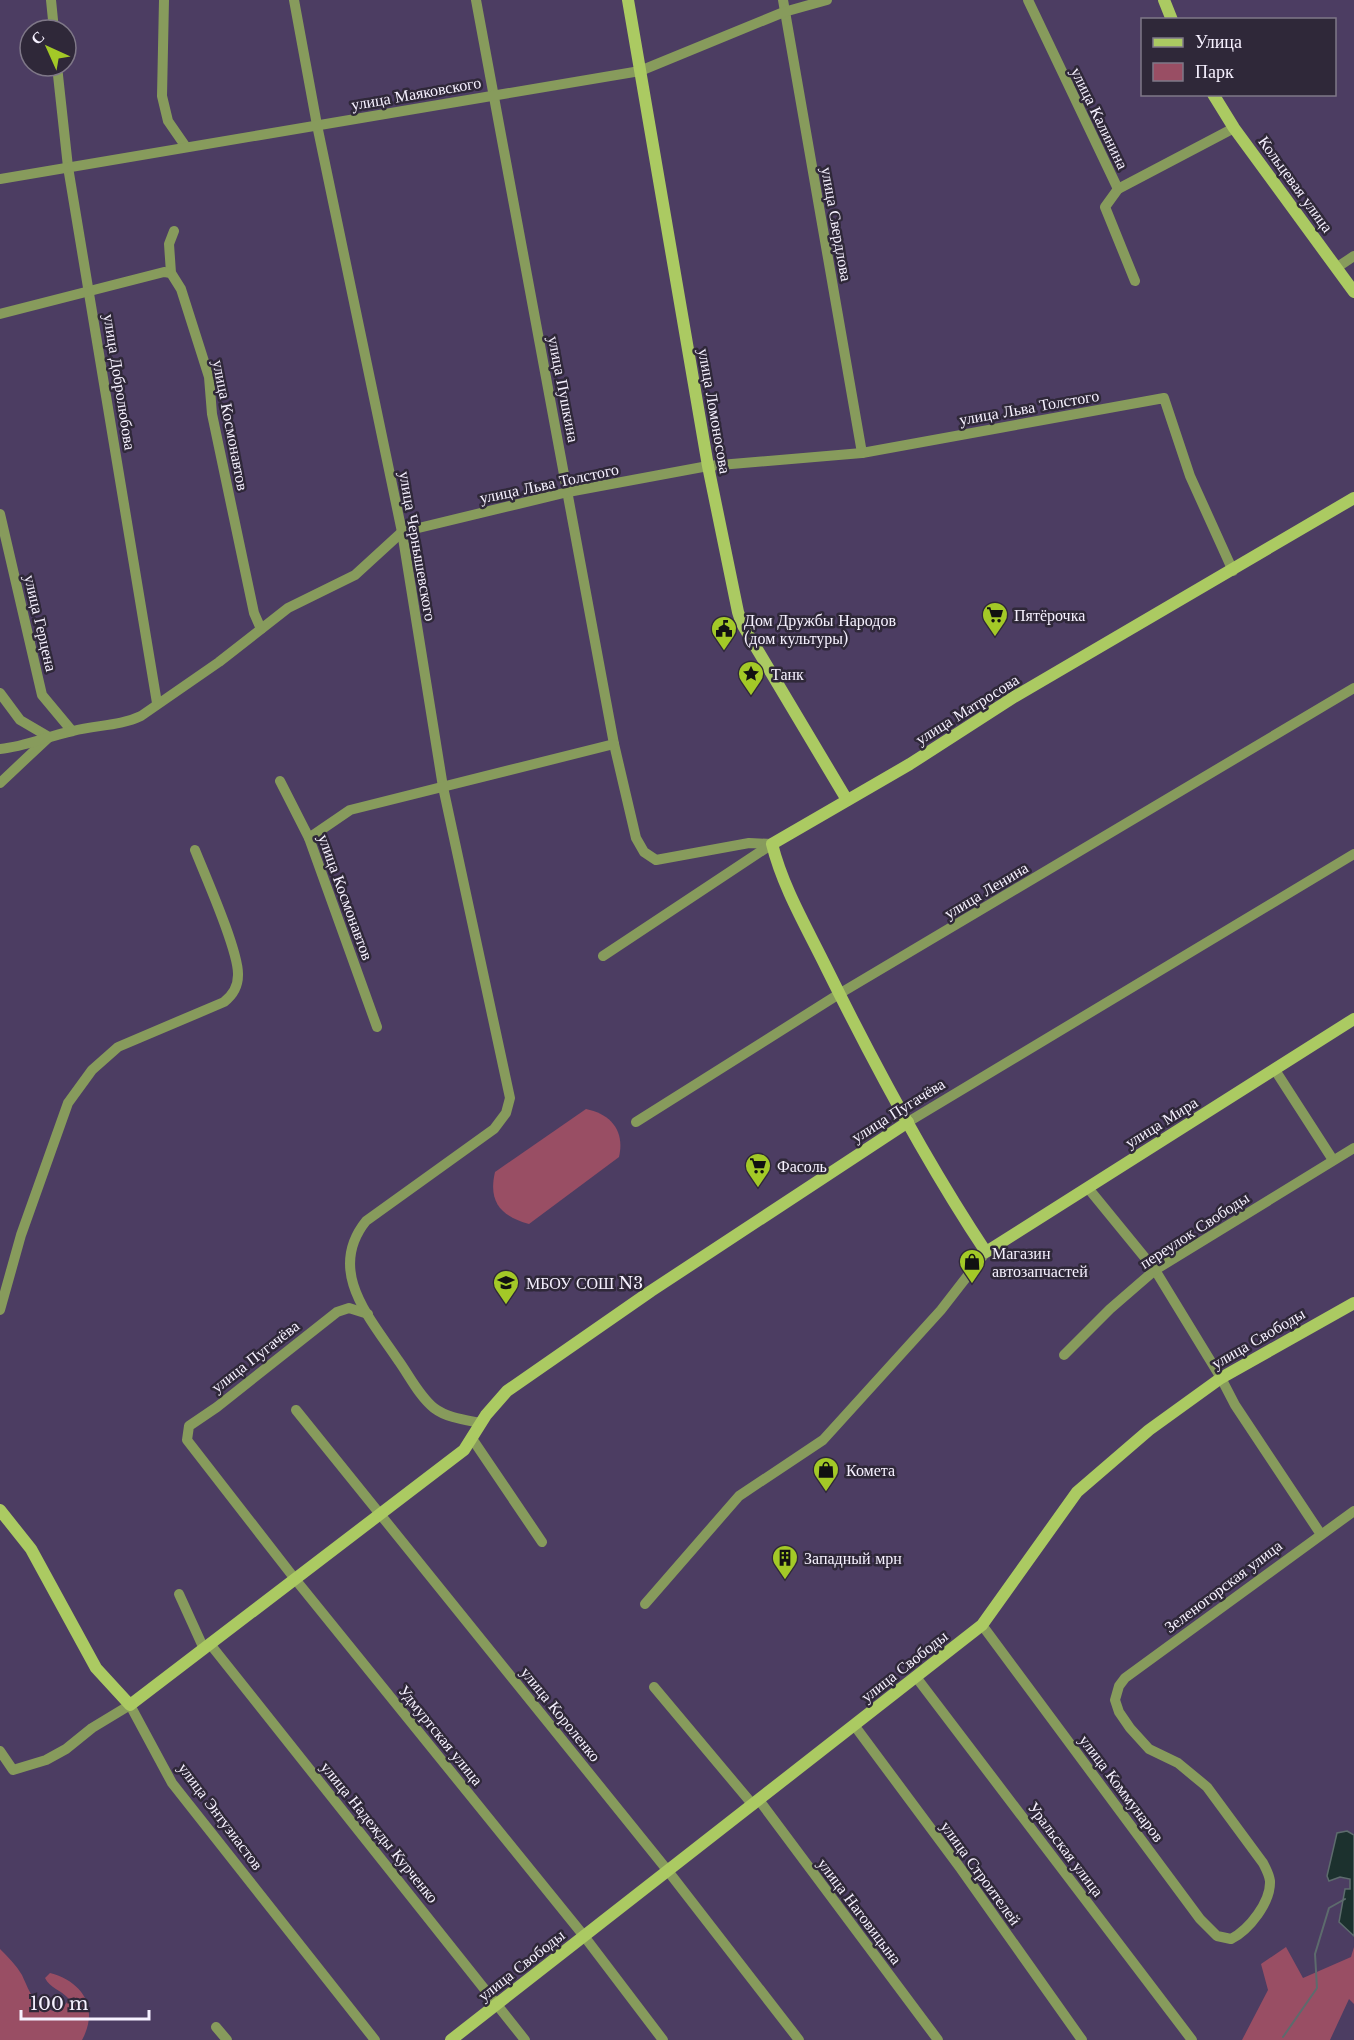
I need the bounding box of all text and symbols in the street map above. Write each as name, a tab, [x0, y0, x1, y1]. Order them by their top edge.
north arrow	[18, 18, 78, 78]
legend	[1141, 18, 1336, 96]
text: С	[26, 26, 49, 49]
text: Улица	[1195, 31, 1242, 53]
text: Парк	[1195, 61, 1234, 83]
street label: улица Калинина	[1067, 64, 1133, 172]
street label: улица Маяковского	[350, 72, 482, 114]
street label: Кольцевая улица	[1254, 132, 1338, 236]
street label: улица Свердлова	[817, 165, 857, 283]
street label: улица Добролюбова	[99, 313, 141, 451]
street label: улица Пушкина	[544, 334, 584, 444]
street label: улица Ломоносова	[694, 347, 736, 475]
street label: улица Космонавтов	[209, 358, 254, 492]
street label: улица Льва Толстого	[957, 385, 1101, 429]
street label: улица Льва Толстого	[478, 458, 620, 508]
street label: улица Чернышевского	[395, 469, 441, 623]
street label: улица Герцена	[20, 573, 62, 673]
supermarket icon: Пятёрочка	[980, 600, 1010, 638]
place label: Пятёрочка	[1014, 605, 1085, 625]
place label: Дом Дружбы Народов (дом культуры)	[744, 610, 896, 648]
public building icon: Дом Дружбы Народов (дом культуры)	[709, 614, 739, 652]
place icon: Танк	[736, 659, 766, 697]
place label: Танк	[771, 664, 804, 684]
street label: улица Матросова	[912, 669, 1022, 749]
street label: улица Космонавтов	[314, 831, 378, 963]
street label: улица Ленина	[940, 857, 1032, 923]
street label: улица Пугачёва	[848, 1073, 948, 1147]
street label: улица Мира	[1121, 1092, 1201, 1152]
supermarket icon: Фасоль	[743, 1151, 773, 1189]
place label: Фасоль	[777, 1156, 827, 1176]
street label: переулок Свободы	[1135, 1187, 1253, 1273]
place label: Магазин автозапчастей	[992, 1243, 1088, 1281]
shop icon: Магазин автозапчастей	[957, 1247, 987, 1285]
school or university icon: МБОУ СОШ N3	[491, 1268, 521, 1306]
place label: МБОУ СОШ N3	[526, 1273, 643, 1293]
street label: улица Свободы	[1208, 1303, 1309, 1373]
street label: улица Пугачёва	[207, 1315, 303, 1397]
shop icon: Комета	[811, 1455, 841, 1493]
place label: Комета	[846, 1460, 895, 1480]
street label: Зеленогорская улица	[1160, 1535, 1286, 1637]
building icon: Западный мрн	[770, 1543, 800, 1581]
place label: Западный мрн	[804, 1548, 902, 1568]
street label: улица Свободы	[857, 1626, 952, 1706]
street label: улица Короленко	[517, 1662, 605, 1766]
street label: Удмуртская улица	[394, 1681, 488, 1789]
street label: улица Коммунаров	[1075, 1730, 1169, 1846]
street label: улица Надежды Курченко	[317, 1757, 443, 1907]
street label: улица Энтузиастов	[174, 1758, 268, 1874]
street label: Уральская улица	[1024, 1798, 1108, 1900]
street label: улица Строителей	[936, 1817, 1026, 1929]
street label: улица Наговицына	[813, 1854, 907, 1968]
street label: улица Свободы	[474, 1925, 569, 2005]
scale bar	[21, 1983, 148, 2021]
text: 100 m	[30, 1993, 88, 2015]

